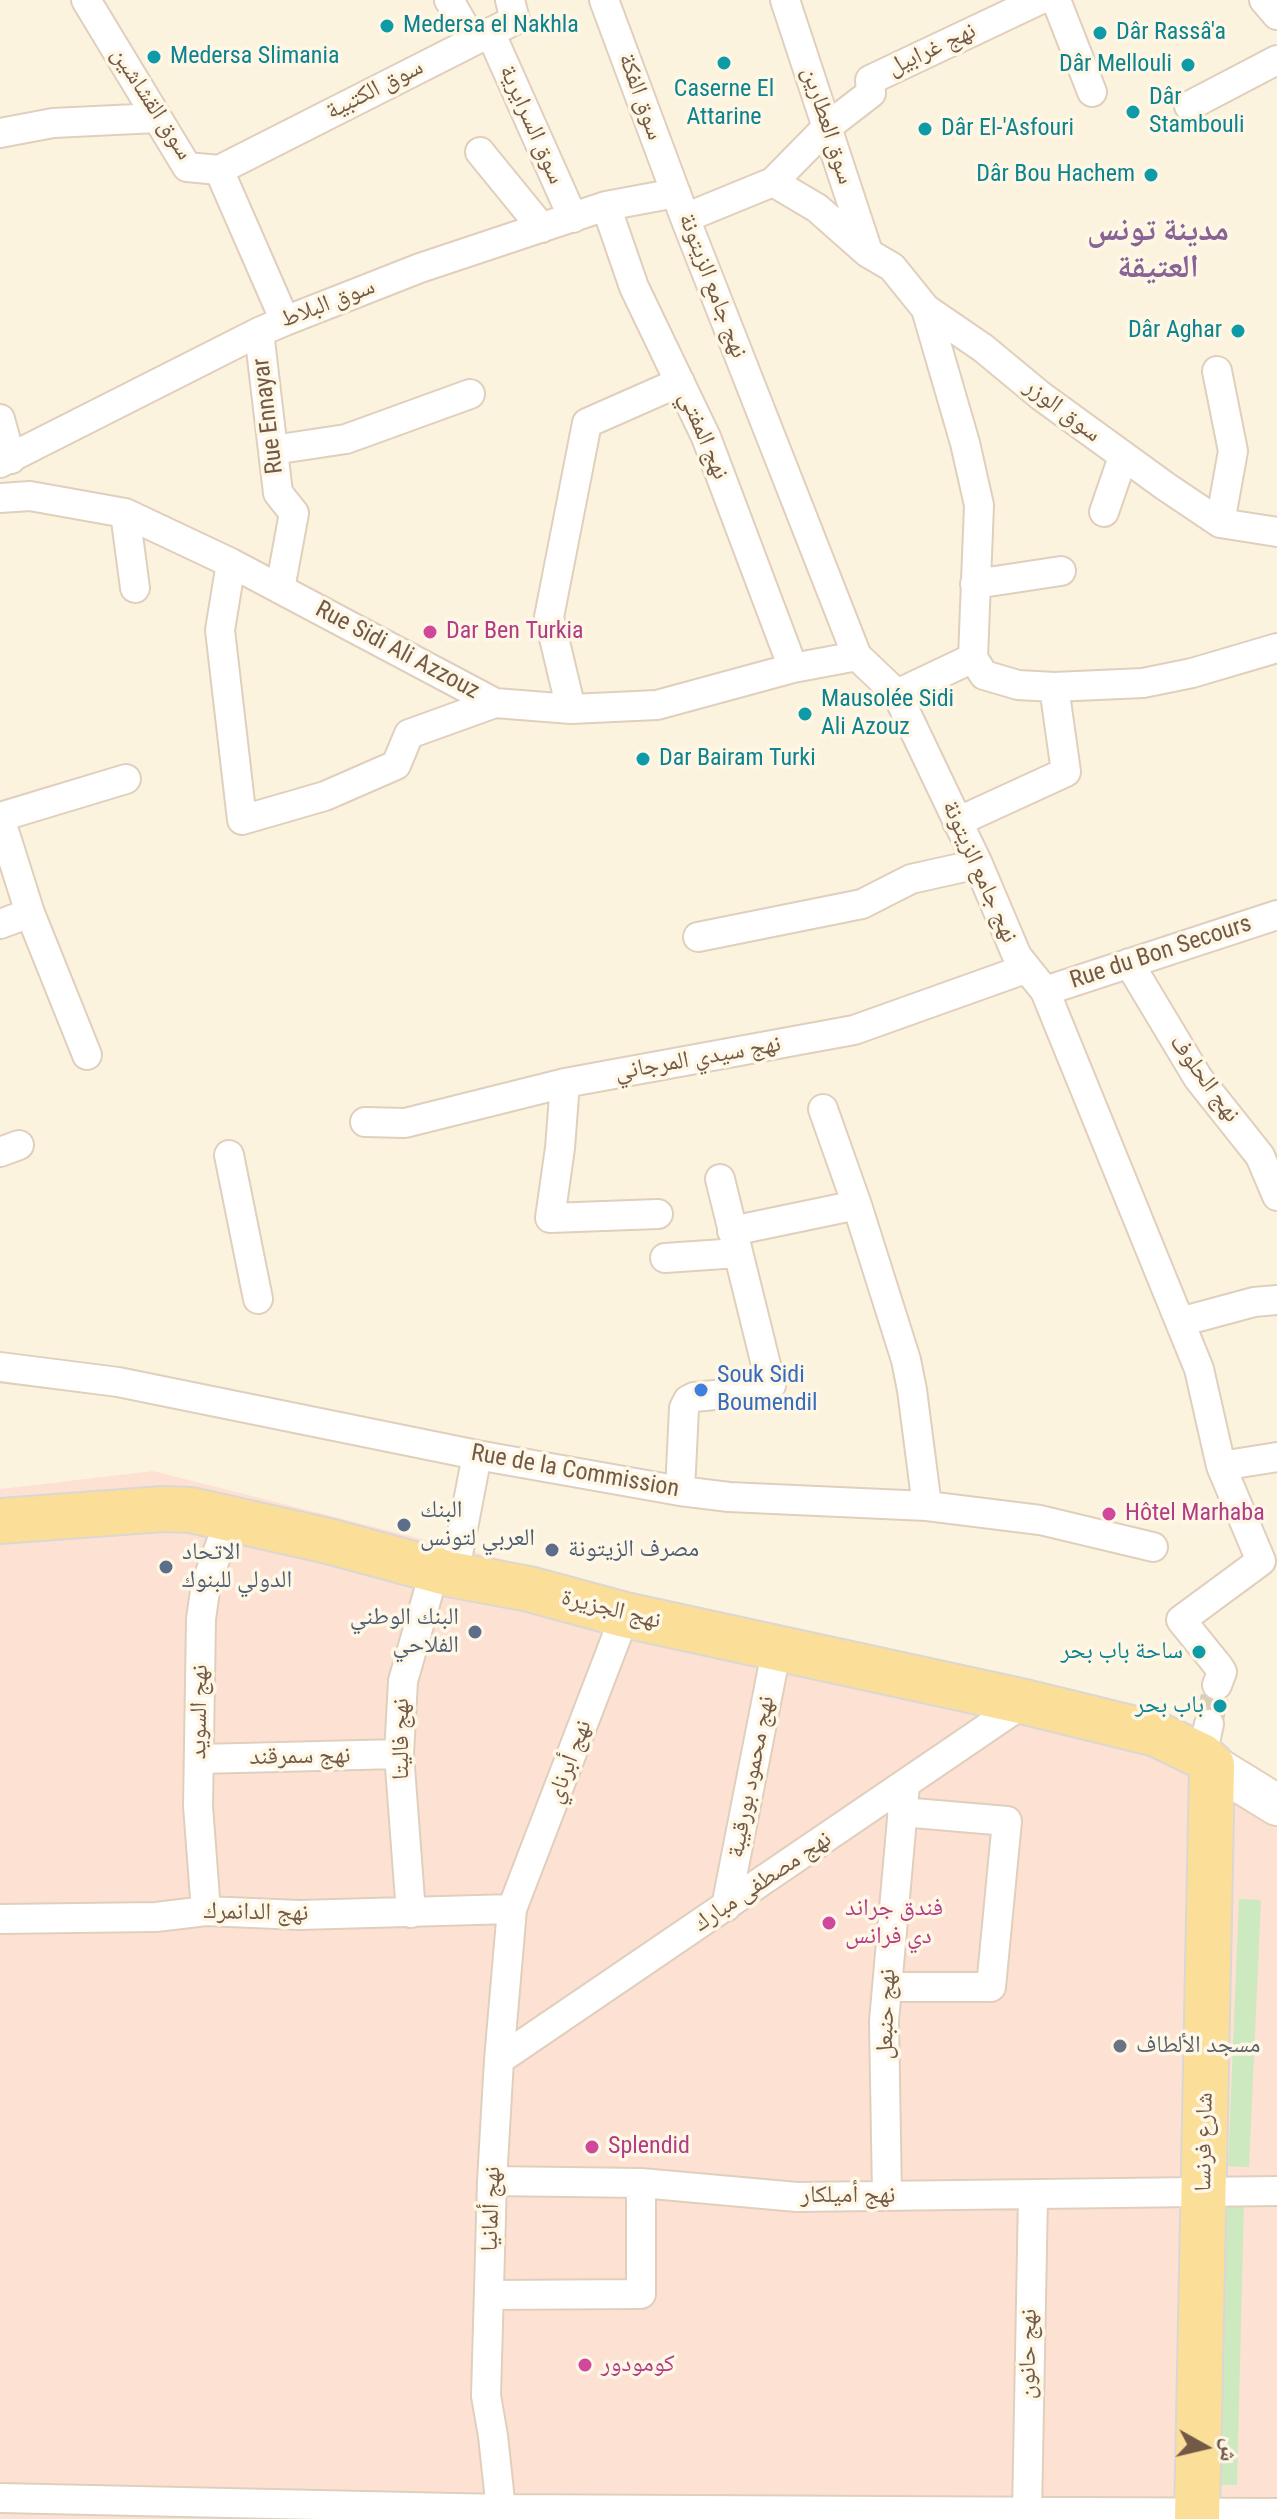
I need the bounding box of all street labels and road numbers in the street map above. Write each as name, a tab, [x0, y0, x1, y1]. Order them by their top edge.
street label: نهج غرابيل	[883, 17, 981, 83]
street label: سوق القشاشين	[104, 42, 198, 166]
street label: سوق الفكة	[611, 50, 669, 144]
street label: سوق الكتبية	[322, 53, 428, 127]
street label: سوق السرايرية	[492, 61, 570, 189]
street label: سوق العطارين	[795, 64, 859, 188]
street label: نهج جامع الزيتونة	[671, 210, 753, 362]
street label: سوق البلاط	[277, 273, 379, 335]
street label: Rue Ennayar	[248, 357, 290, 475]
street label: سوق الوزر	[1018, 373, 1106, 449]
street label: نهج المفتي	[672, 388, 734, 484]
street label: Rue Sidi Ali Azzouz	[310, 596, 484, 706]
street label: نهج جامع الزيتونة	[935, 796, 1023, 948]
street label: Rue du Bon Secours	[1067, 910, 1255, 996]
street label: نهج الحلوف	[1163, 1029, 1245, 1129]
street label: نهج سيدي المرجاني	[613, 1030, 783, 1088]
street label: Rue de la Commission	[469, 1440, 681, 1504]
street label: نهج الجزيرة	[558, 1584, 664, 1636]
street label: نهج السويد	[185, 1664, 215, 1760]
street label: نهج محمود بورقيبة	[722, 1694, 782, 1860]
street label: نهج فاليتا	[388, 1698, 416, 1780]
street label: نهج أبرناي	[541, 1716, 599, 1808]
street label: نهج سمرقند	[249, 1742, 351, 1772]
street label: نهج مصطفى مبارك	[689, 1825, 837, 1939]
street label: نهج الدانمرك	[203, 1898, 309, 1928]
street label: نهج حنبعل	[871, 1968, 903, 2060]
street label: شارع فرنسا	[1190, 2092, 1220, 2192]
street label: نهج ألمانيا	[476, 2166, 508, 2252]
street label: نهج أميلكار	[801, 2182, 895, 2210]
street label: نهج حانون	[1014, 2309, 1044, 2399]

